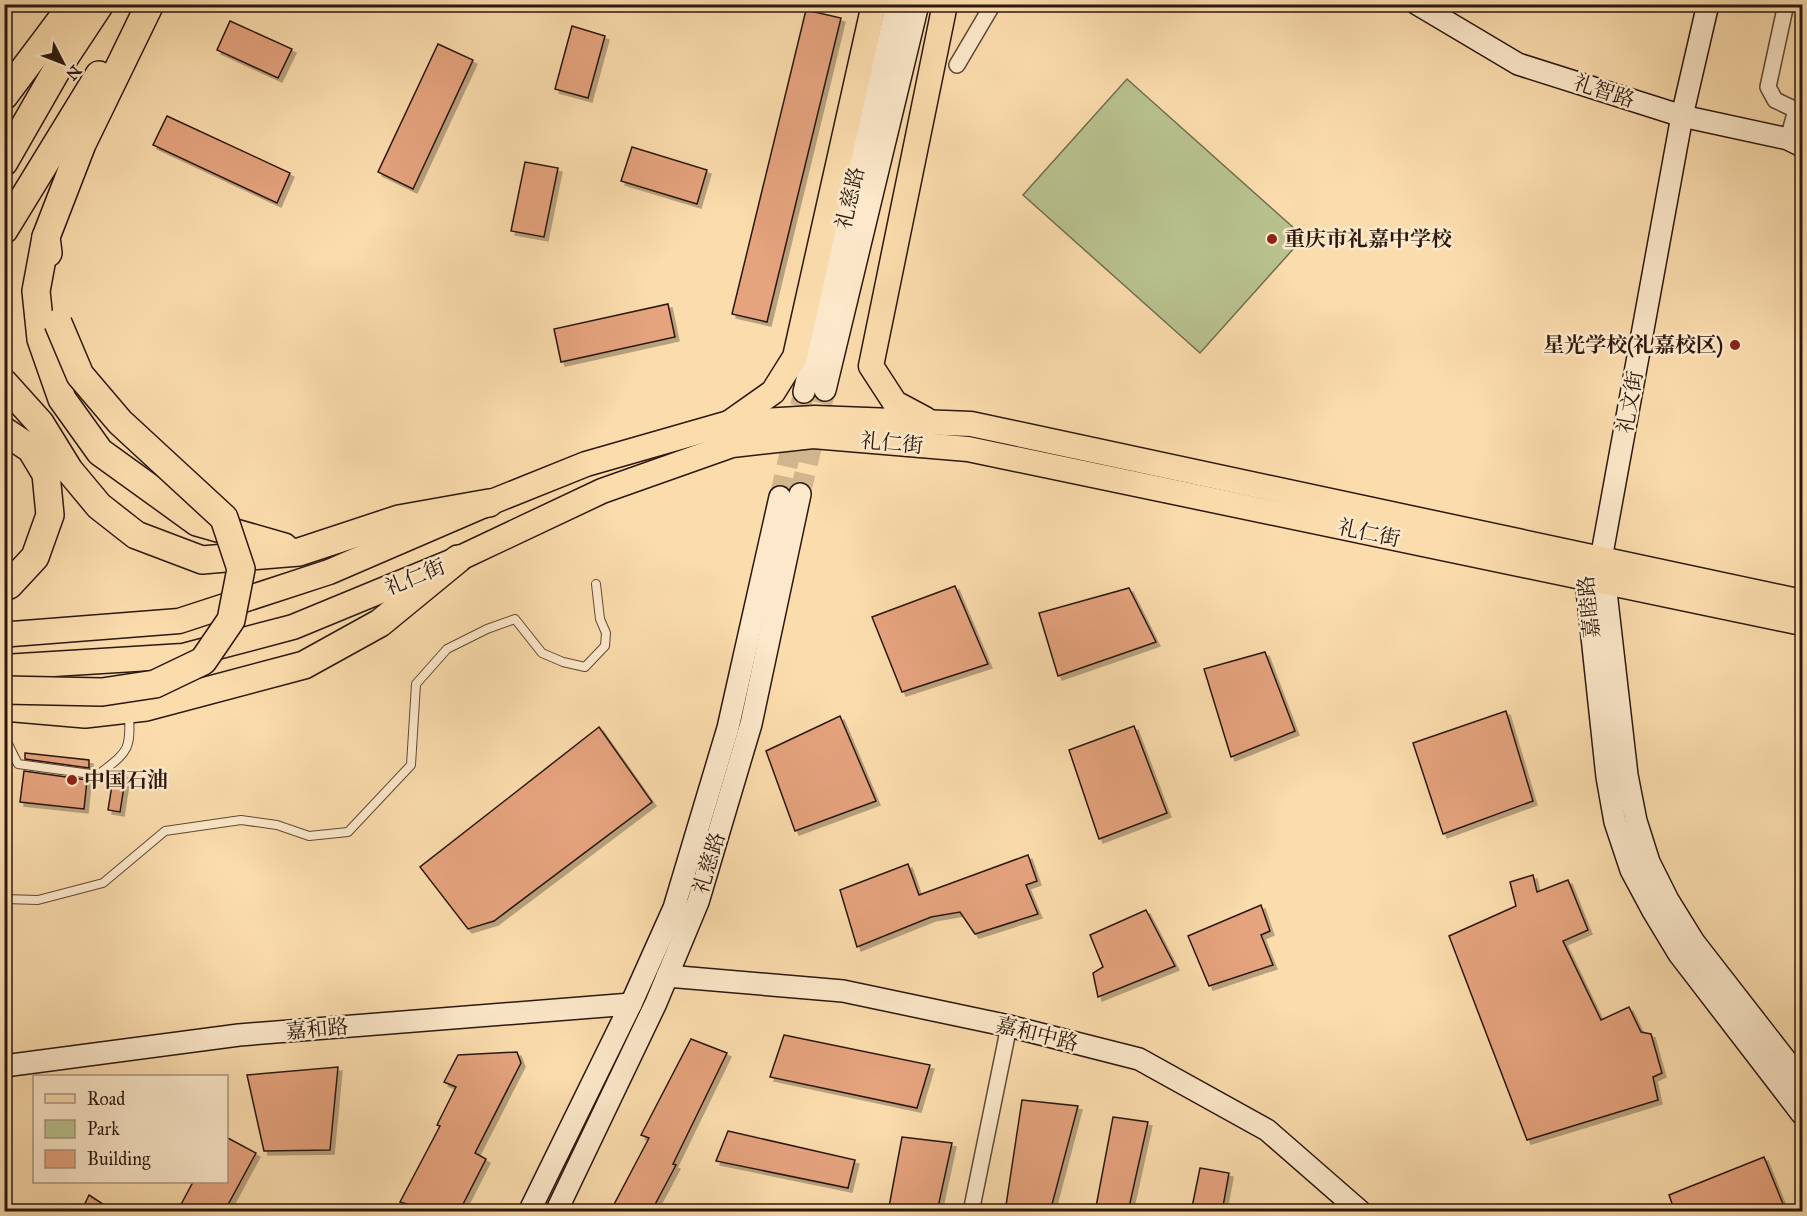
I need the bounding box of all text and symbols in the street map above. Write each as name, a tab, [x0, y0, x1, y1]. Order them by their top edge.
north arrow	[33, 33, 93, 93]
text: N	[62, 61, 85, 84]
street label: 礼智路	[1570, 69, 1638, 113]
street label: 礼慈路	[830, 164, 870, 232]
place label: 重庆市礼嘉中学校	[1284, 226, 1452, 252]
marker: 重庆市礼嘉中学校	[1265, 232, 1279, 246]
place label: 星光学校(礼嘉校区)	[1543, 332, 1723, 358]
marker: 星光学校(礼嘉校区)	[1728, 338, 1742, 352]
street label: 礼文街	[1612, 369, 1648, 435]
street label: 礼仁街	[859, 427, 925, 459]
street label: 礼仁街	[1335, 514, 1403, 552]
street label: 礼仁街	[381, 553, 449, 601]
street label: 嘉睦路	[1573, 574, 1605, 640]
place label: 中国石油	[84, 767, 168, 793]
marker: 中国石油	[65, 773, 79, 787]
street label: 礼慈路	[687, 829, 731, 897]
street label: 嘉和中路	[993, 1011, 1081, 1057]
street label: 嘉和路	[284, 1013, 350, 1045]
legend	[33, 1075, 228, 1183]
text: Road	[87, 1088, 125, 1110]
text: Park	[87, 1118, 120, 1140]
text: Building	[87, 1148, 151, 1171]

